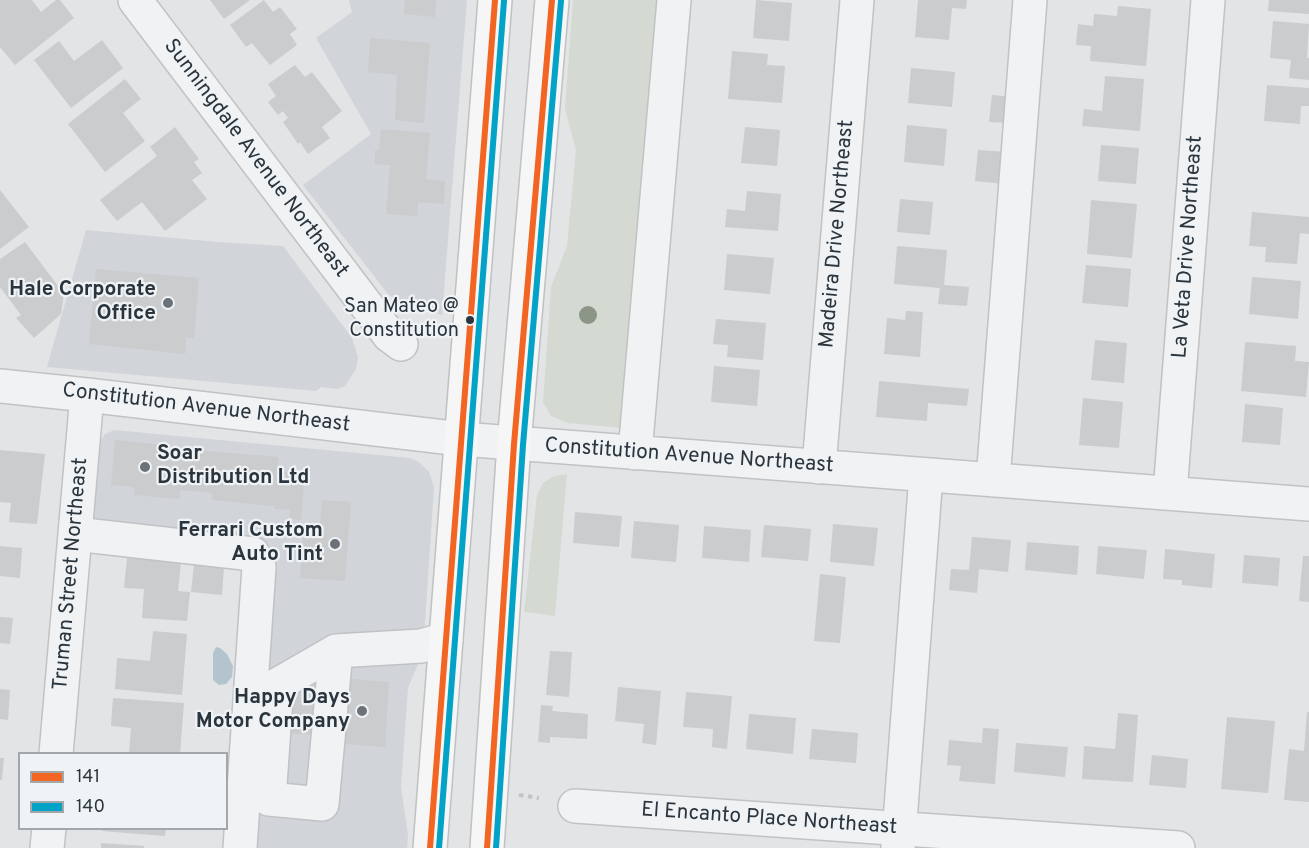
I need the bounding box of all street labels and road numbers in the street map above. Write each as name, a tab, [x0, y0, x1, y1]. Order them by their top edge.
street label: Sunningdale Avenue Northeast	[157, 35, 353, 283]
street label: Madeira Drive Northeast	[815, 119, 861, 349]
street label: La Veta Drive Northeast	[1169, 135, 1209, 359]
street label: Constitution Avenue Northeast	[61, 379, 351, 439]
street label: Constitution Avenue Northeast	[544, 434, 834, 480]
street label: Truman Street Northeast	[49, 457, 95, 691]
street label: El Encanto Place Northeast	[640, 798, 898, 842]

